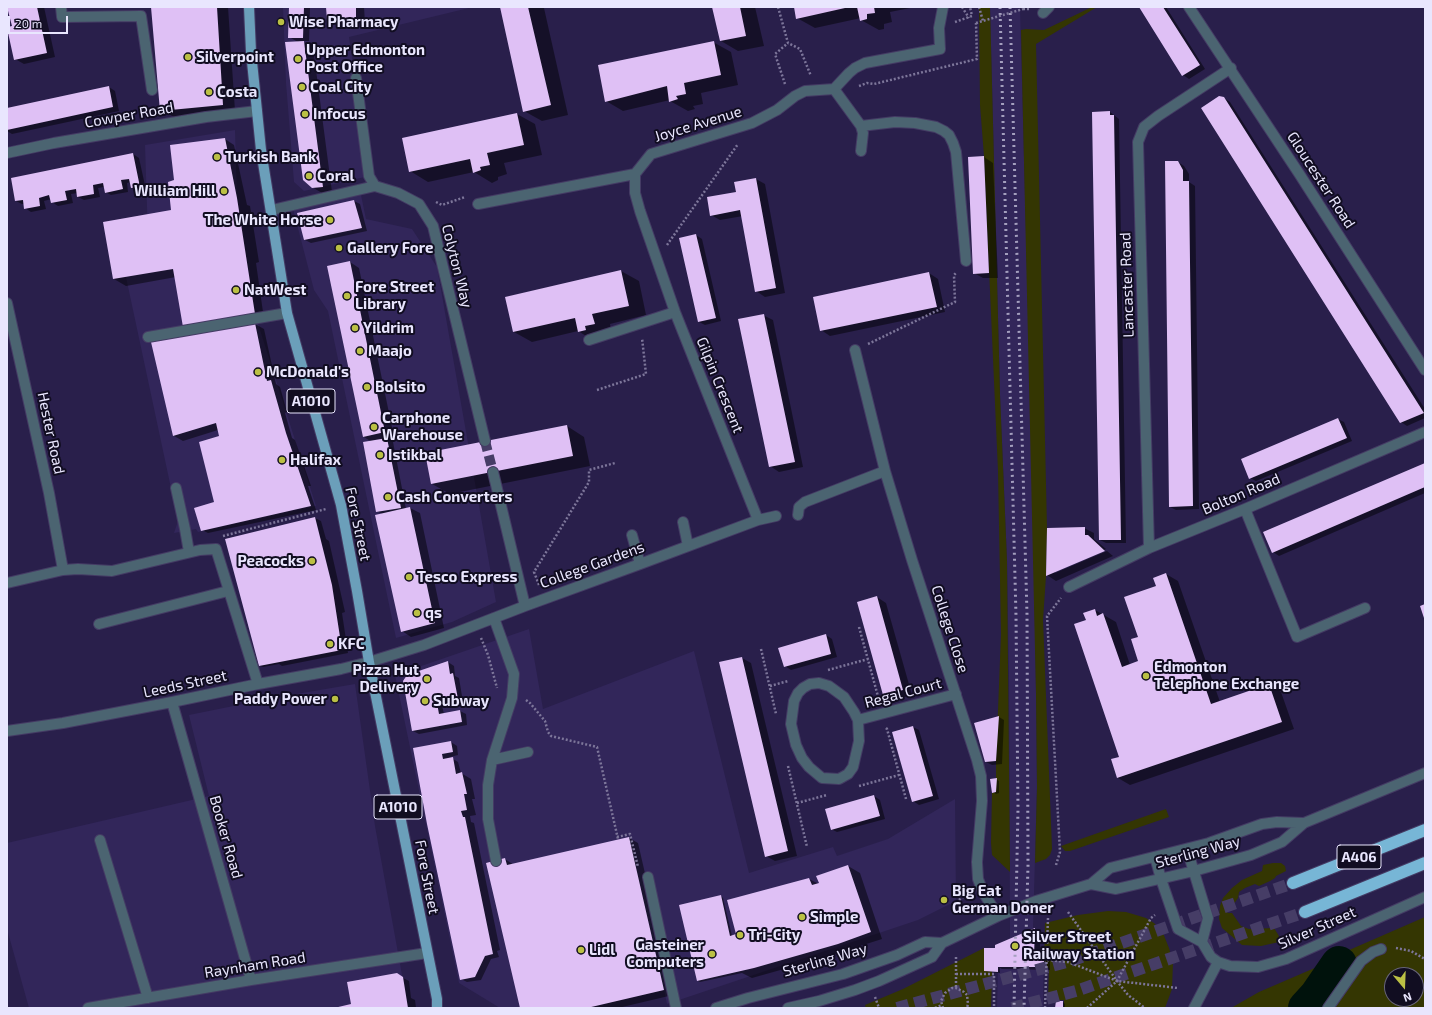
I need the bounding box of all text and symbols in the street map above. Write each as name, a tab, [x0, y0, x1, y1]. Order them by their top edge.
scale bar	[10, 8, 70, 34]
place label: Wise Pharmacy	[289, 13, 399, 31]
text: 20 m	[15, 16, 42, 30]
marker: Wise Pharmacy	[276, 17, 286, 27]
place label: Upper Edmonton Post Office	[306, 41, 425, 76]
place label: Silverpoint	[196, 48, 274, 66]
marker: Silverpoint	[183, 52, 193, 62]
marker: Upper Edmonton Post Office	[293, 54, 303, 64]
place label: Coal City	[310, 78, 372, 96]
marker: Coal City	[297, 82, 307, 92]
place label: Costa	[217, 83, 257, 101]
marker: Costa	[204, 87, 214, 97]
street label: Cowper Road	[83, 98, 175, 132]
street label: Joyce Avenue	[652, 102, 744, 146]
place label: Infocus	[313, 105, 366, 123]
marker: Infocus	[300, 109, 310, 119]
street label: Gloucester Road	[1283, 128, 1359, 232]
place label: Turkish Bank	[225, 148, 316, 166]
marker: Turkish Bank	[212, 152, 222, 162]
place label: Coral	[317, 167, 354, 185]
marker: Coral	[304, 171, 314, 181]
place label: William Hill	[134, 182, 216, 200]
marker: William Hill	[219, 186, 229, 196]
place label: The White Horse	[205, 211, 322, 229]
marker: The White Horse	[325, 215, 335, 225]
street label: Colyton Way	[438, 222, 476, 310]
street label: Lancaster Road	[1116, 232, 1138, 338]
place label: Gallery Fore	[347, 239, 433, 257]
marker: Gallery Fore	[334, 243, 344, 253]
place label: Fore Street Library	[355, 278, 434, 313]
place label: NatWest	[244, 281, 306, 299]
marker: NatWest	[231, 285, 241, 295]
marker: Fore Street Library	[342, 291, 352, 301]
place label: Yildrim	[363, 319, 414, 337]
marker: Yildrim	[350, 323, 360, 333]
street label: Gilpin Crescent	[693, 334, 747, 436]
place label: Maajo	[368, 342, 412, 360]
marker: Maajo	[355, 346, 365, 356]
place label: McDonald's	[266, 363, 349, 381]
marker: McDonald's	[253, 367, 263, 377]
place label: Bolsito	[375, 378, 425, 396]
marker: Bolsito	[362, 382, 372, 392]
road number: A1010	[287, 389, 335, 413]
street label: Hester Road	[34, 390, 68, 476]
place label: Carphone Warehouse	[382, 409, 463, 444]
marker: Carphone Warehouse	[369, 422, 379, 432]
place label: Istikbal	[388, 446, 441, 464]
marker: Istikbal	[375, 450, 385, 460]
place label: Halifax	[290, 451, 341, 469]
marker: Halifax	[277, 455, 287, 465]
street label: Bolton Road	[1199, 469, 1283, 519]
street label: Fore Street	[341, 485, 375, 563]
place label: Cash Converters	[396, 488, 512, 506]
marker: Cash Converters	[383, 492, 393, 502]
street label: College Gardens	[537, 538, 647, 592]
place label: Peacocks	[237, 552, 304, 570]
marker: Peacocks	[307, 556, 317, 566]
place label: Tesco Express	[417, 568, 517, 586]
marker: Tesco Express	[404, 572, 414, 582]
street label: College Close	[927, 583, 973, 675]
place label: qs	[425, 604, 442, 622]
marker: qs	[412, 608, 422, 618]
place label: KFC	[338, 635, 365, 653]
marker: KFC	[325, 639, 335, 649]
place label: Edmonton Telephone Exchange	[1154, 658, 1299, 693]
place label: Pizza Hut Delivery	[353, 661, 419, 696]
street label: Leeds Street	[142, 666, 228, 702]
marker: Edmonton Telephone Exchange	[1141, 671, 1151, 681]
marker: Pizza Hut Delivery	[422, 674, 432, 684]
street label: Regal Court	[863, 674, 943, 712]
place label: Paddy Power	[234, 690, 327, 708]
place label: Subway	[433, 692, 489, 710]
marker: Paddy Power	[330, 694, 340, 704]
marker: Subway	[420, 696, 430, 706]
street label: Booker Road	[206, 793, 246, 881]
road number: A1010	[374, 795, 422, 819]
street label: Sterling Way	[1154, 832, 1242, 872]
street label: Fore Street	[411, 838, 443, 916]
road number: A406	[1337, 845, 1381, 869]
place label: Big Eat German Doner	[952, 882, 1054, 917]
marker: Big Eat German Doner	[939, 895, 949, 905]
street label: Silver Street	[1275, 903, 1359, 953]
place label: Simple	[810, 908, 859, 926]
marker: Simple	[797, 912, 807, 922]
place label: Tri-City	[748, 926, 800, 944]
place label: Silver Street Railway Station	[1023, 928, 1135, 963]
marker: Tri-City	[735, 930, 745, 940]
place label: Gasteiner Computers	[626, 936, 704, 971]
street label: Sterling Way	[781, 939, 869, 981]
place label: Lidl	[589, 941, 615, 959]
marker: Silver Street Railway Station	[1010, 941, 1020, 951]
marker: Lidl	[576, 945, 586, 955]
street label: Raynham Road	[203, 948, 307, 982]
marker: Gasteiner Computers	[707, 949, 717, 959]
north arrow	[1384, 967, 1424, 1007]
text: N	[1402, 990, 1414, 1005]

